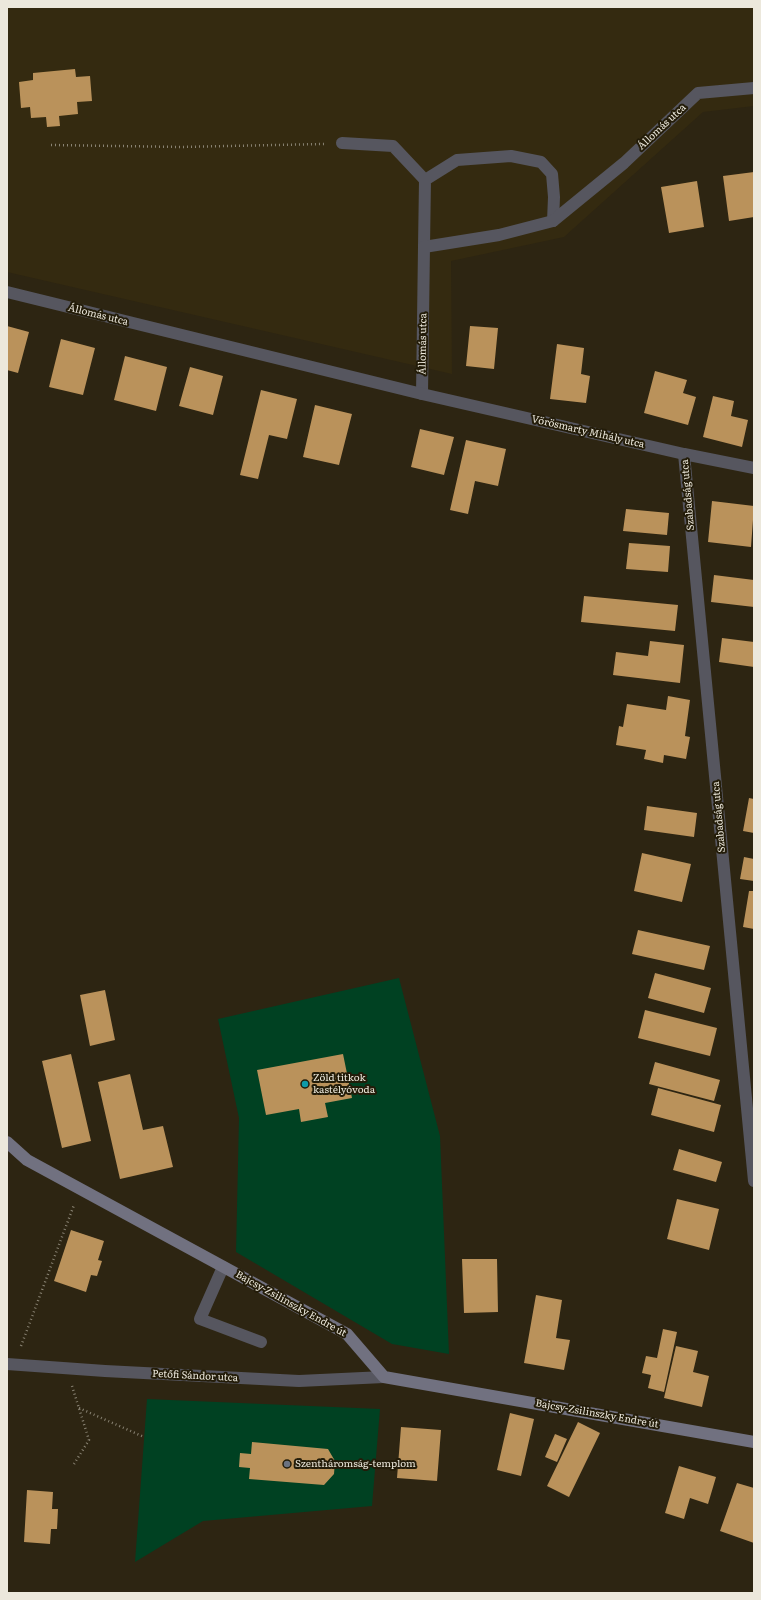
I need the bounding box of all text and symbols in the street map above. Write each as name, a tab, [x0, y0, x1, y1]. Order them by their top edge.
street label: Állomás utca	[635, 102, 689, 152]
street label: Állomás utca	[67, 302, 129, 328]
street label: Állomás utca	[416, 313, 430, 375]
street label: Vörösmarty Mihály utca	[530, 413, 646, 451]
street label: Szabadság utca	[679, 459, 697, 531]
street label: Szabadság utca	[710, 781, 728, 853]
place label: Zöld titkok kastélyóvoda	[313, 1072, 375, 1096]
marker: Zöld titkok kastélyóvoda	[300, 1079, 310, 1089]
street label: Bajcsy-Zsilinszky Endre út	[234, 1269, 348, 1339]
street label: Petőfi Sándor utca	[152, 1368, 238, 1384]
street label: Bajcsy-Zsilinszky Endre út	[535, 1397, 659, 1431]
place label: Szentháromság-templom	[295, 1458, 416, 1470]
marker: Szentháromság-templom	[282, 1459, 292, 1469]

